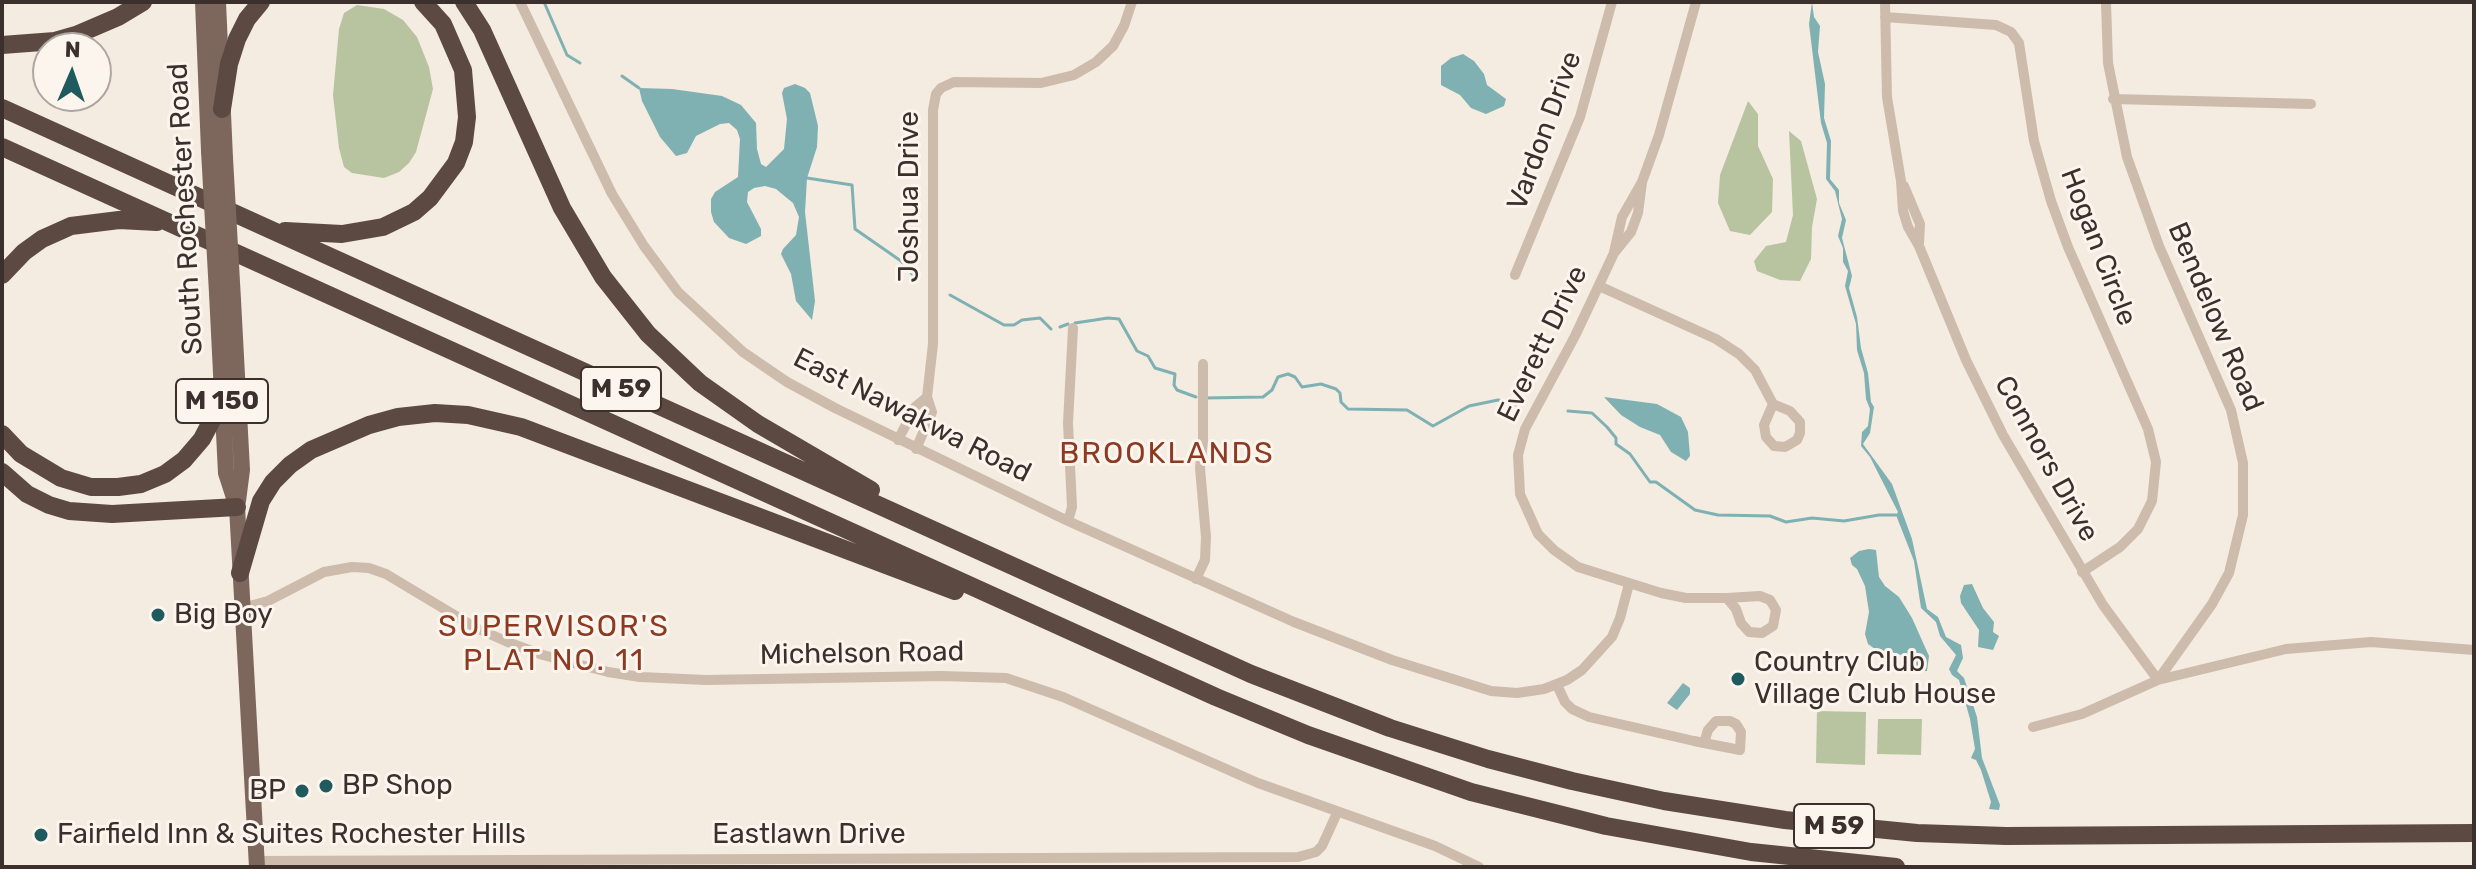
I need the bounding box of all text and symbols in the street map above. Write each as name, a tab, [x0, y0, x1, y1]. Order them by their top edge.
north arrow	[32, 32, 112, 112]
text: N	[64, 36, 81, 63]
street label: Vardon Drive	[1501, 47, 1589, 215]
street label: South Rochester Road	[162, 62, 210, 356]
street label: Joshua Drive	[893, 111, 927, 283]
street label: Hogan Circle	[2053, 164, 2143, 330]
street label: Bendelow Road	[2160, 218, 2270, 416]
street label: Everett Drive	[1491, 261, 1595, 427]
street label: East Nawakwa Road	[788, 342, 1036, 490]
road number: M 59	[581, 367, 661, 411]
street label: Connors Drive	[1987, 370, 2105, 548]
road number: M 150	[176, 379, 268, 423]
district label: BROOKLANDS	[1059, 436, 1275, 472]
place label: Big Boy	[174, 598, 273, 632]
marker: Big Boy	[149, 606, 167, 624]
district label: SUPERVISOR'S PLAT NO. 11	[438, 609, 670, 680]
street label: Michelson Road	[759, 635, 965, 673]
place label: Country Club Village Club House	[1754, 646, 1996, 712]
marker: Country Club Village Club House	[1729, 670, 1747, 688]
place label: BP Shop	[342, 769, 453, 803]
place label: BP	[249, 774, 286, 808]
marker: BP Shop	[317, 777, 335, 795]
marker: BP	[293, 782, 311, 800]
road number: M 59	[1794, 804, 1874, 848]
place label: Fairfield Inn & Suites Rochester Hills	[57, 818, 526, 852]
street label: Eastlawn Drive	[712, 818, 906, 852]
marker: Fairfield Inn & Suites Rochester Hills	[32, 826, 50, 844]

